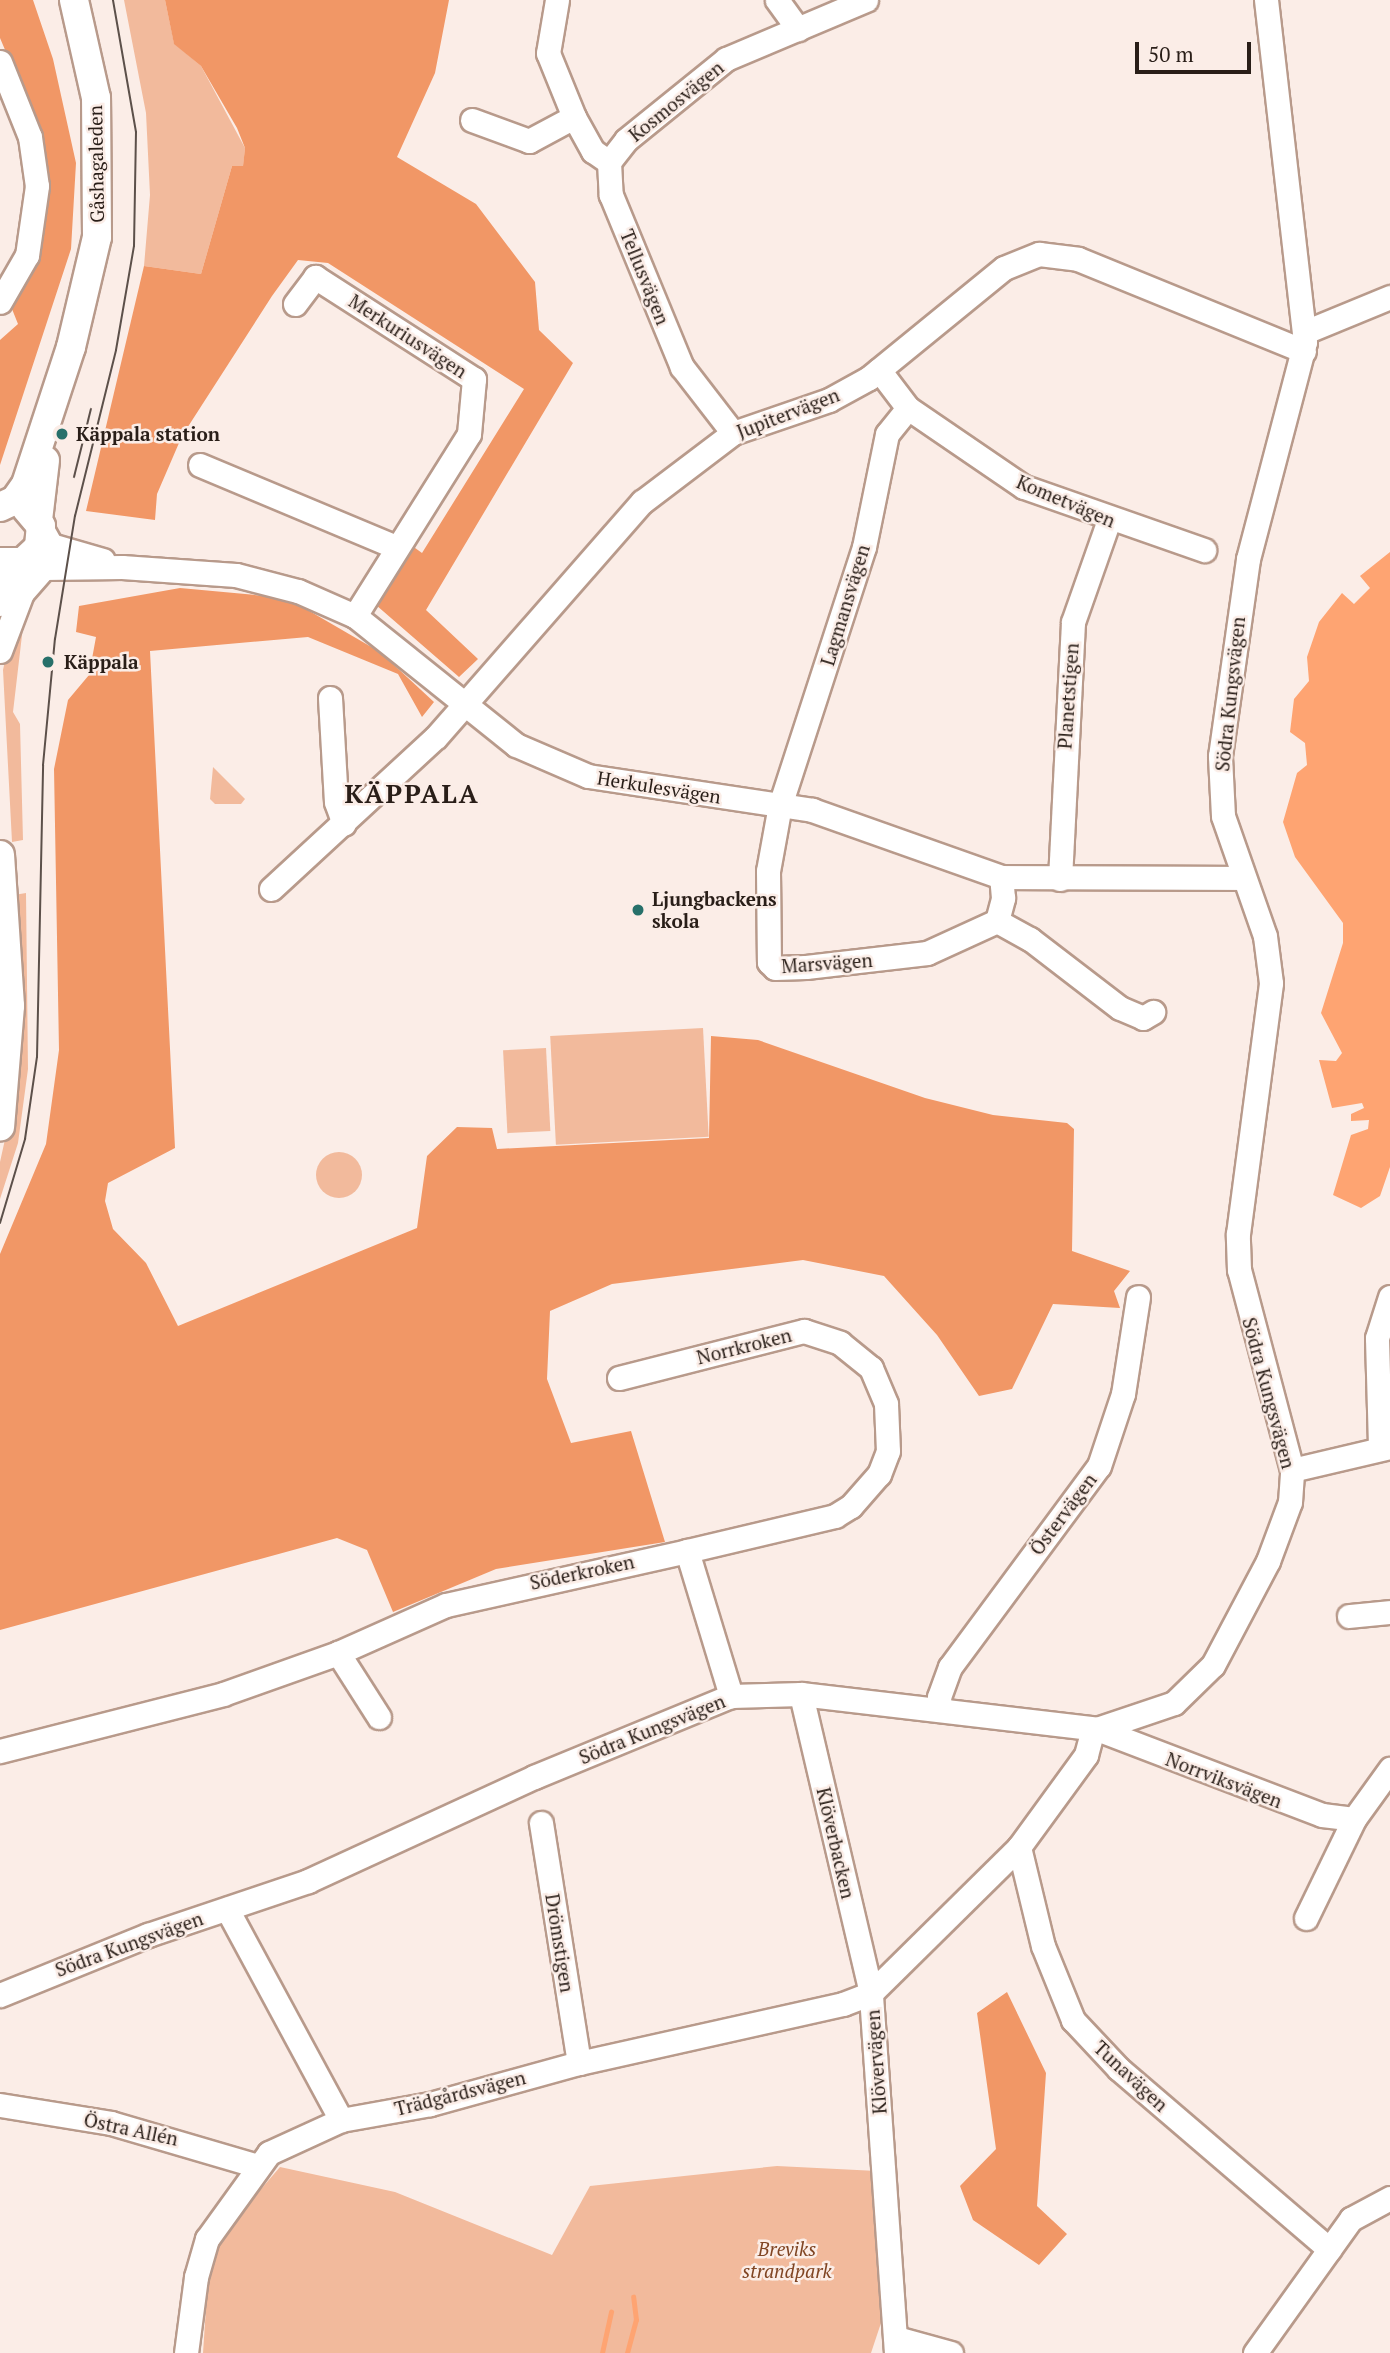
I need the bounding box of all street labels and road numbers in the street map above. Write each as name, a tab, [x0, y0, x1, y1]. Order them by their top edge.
street label: Kosmosvägen	[624, 56, 728, 146]
street label: Gåshagaleden	[84, 105, 108, 223]
street label: Tellusvägen	[616, 226, 674, 328]
street label: Merkuriusvägen	[345, 289, 471, 383]
street label: Jupitervägen	[733, 383, 843, 443]
street label: Kometvägen	[1013, 470, 1119, 532]
street label: Lagmansvägen	[816, 542, 874, 668]
street label: Södra Kungsvägen	[1211, 615, 1249, 773]
street label: Planetstigen	[1053, 642, 1083, 750]
street label: Herkulesvägen	[596, 766, 722, 808]
street label: Marsvägen	[780, 948, 874, 978]
street label: Södra Kungsvägen	[1238, 1315, 1300, 1471]
street label: Norrkroken	[694, 1323, 794, 1369]
street label: Östervägen	[1025, 1469, 1101, 1559]
street label: Söderkroken	[528, 1550, 636, 1594]
street label: Södra Kungsvägen	[576, 1689, 728, 1769]
street label: Norrviksvägen	[1163, 1747, 1285, 1813]
street label: Klöverbacken	[812, 1785, 860, 1901]
street label: Drömstigen	[541, 1892, 579, 1994]
street label: Södra Kungsvägen	[52, 1907, 206, 1981]
street label: Klövervägen	[861, 2009, 891, 2115]
street label: Tunavägen	[1089, 2036, 1173, 2116]
street label: Trädgårdsvägen	[392, 2066, 528, 2120]
street label: Östra Allén	[82, 2108, 180, 2150]

